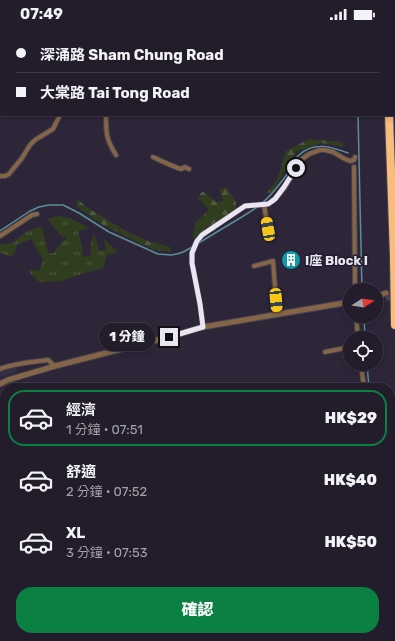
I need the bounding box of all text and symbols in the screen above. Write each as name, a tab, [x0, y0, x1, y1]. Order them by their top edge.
text: 07:49	[20, 5, 63, 23]
text: 深涌路 Sham Chung Road	[40, 46, 224, 64]
text: 大棠路 Tai Tong Road	[40, 84, 190, 102]
route start	[287, 159, 305, 177]
car	[260, 216, 276, 242]
building icon: I座 Block I	[280, 249, 302, 271]
place label: I座 Block I	[305, 253, 368, 268]
north arrow	[343, 283, 383, 323]
map controls	[343, 283, 383, 371]
car	[269, 288, 283, 312]
callout: 1 分鐘	[99, 323, 155, 351]
route end	[160, 328, 178, 346]
text: 1 分鐘	[109, 329, 145, 344]
button: locate	[343, 331, 383, 371]
icon: car	[18, 400, 54, 436]
text: 經濟	[66, 401, 96, 419]
text: HK$29	[325, 409, 377, 427]
text: 1 分鐘 · 07:51	[66, 422, 143, 437]
icon: car	[18, 462, 54, 498]
text: 舒適	[66, 463, 96, 481]
text: HK$40	[324, 471, 377, 489]
text: 2 分鐘 · 07:52	[66, 484, 147, 499]
icon: car	[18, 524, 54, 560]
text: XL	[66, 524, 85, 542]
text: HK$50	[324, 533, 377, 551]
text: 3 分鐘 · 07:53	[66, 545, 147, 560]
button: 確認	[16, 587, 379, 633]

